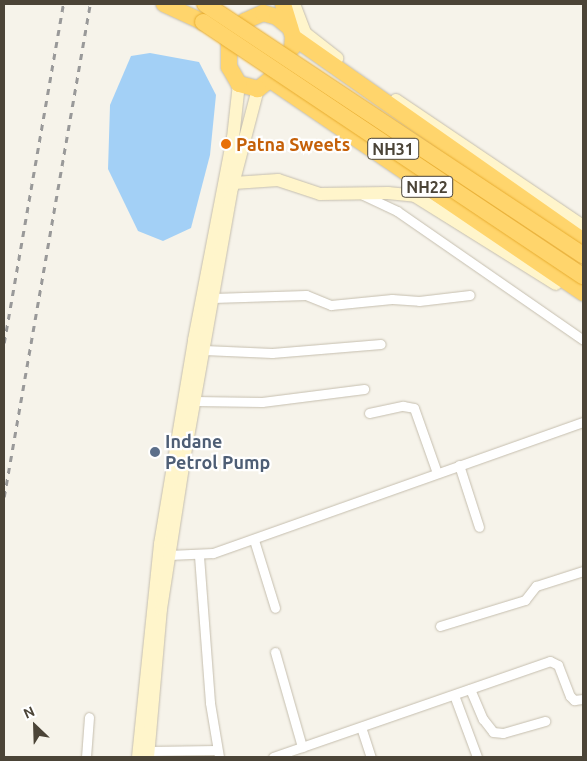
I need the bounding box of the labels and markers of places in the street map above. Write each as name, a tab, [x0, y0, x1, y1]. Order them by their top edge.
place label: Patna Sweets	[236, 133, 350, 155]
marker: Patna Sweets	[220, 138, 232, 150]
place label: Indane Petrol Pump	[165, 431, 270, 474]
marker: Indane Petrol Pump	[149, 446, 161, 458]

